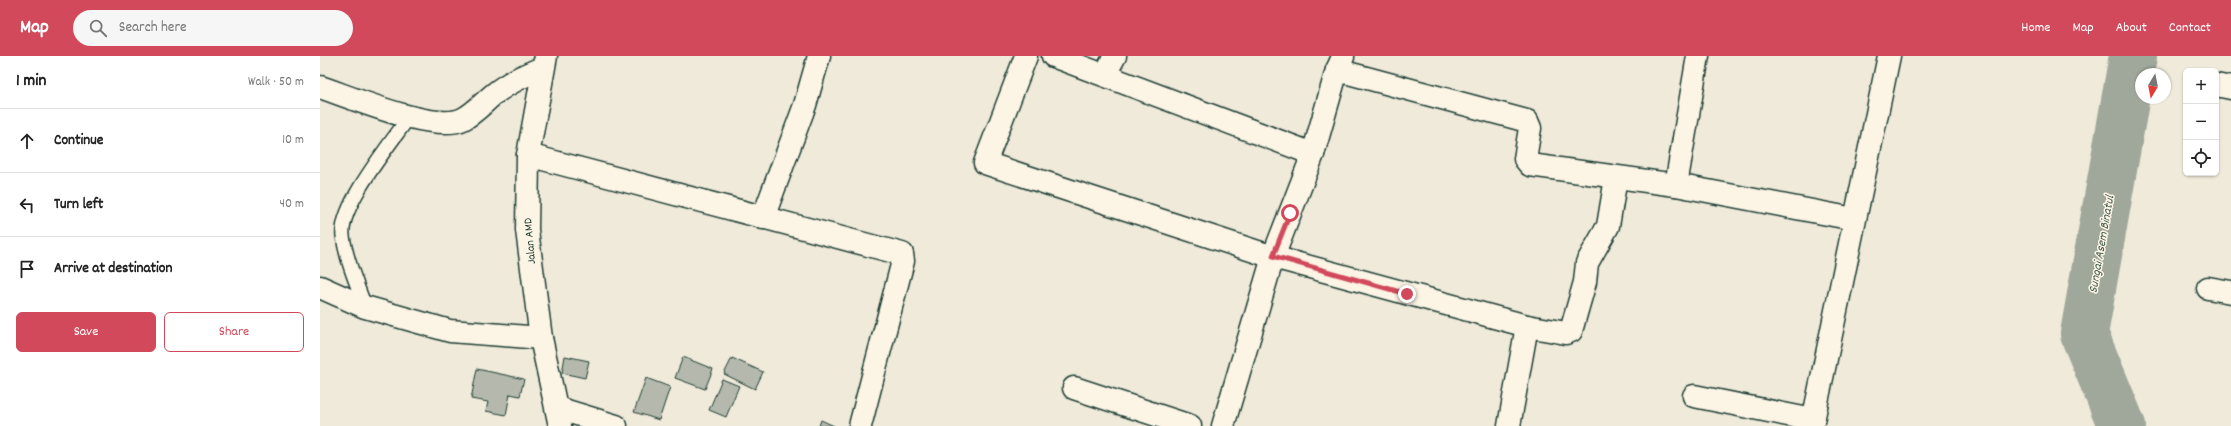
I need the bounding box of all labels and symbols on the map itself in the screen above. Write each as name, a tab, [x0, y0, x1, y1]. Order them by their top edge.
north arrow	[2135, 68, 2171, 104]
water label: Sungai Asem Binatul	[2085, 193, 2121, 295]
route start	[1281, 204, 1299, 222]
street label: Jalan AMD	[520, 217, 541, 265]
route end	[1398, 285, 1416, 303]

